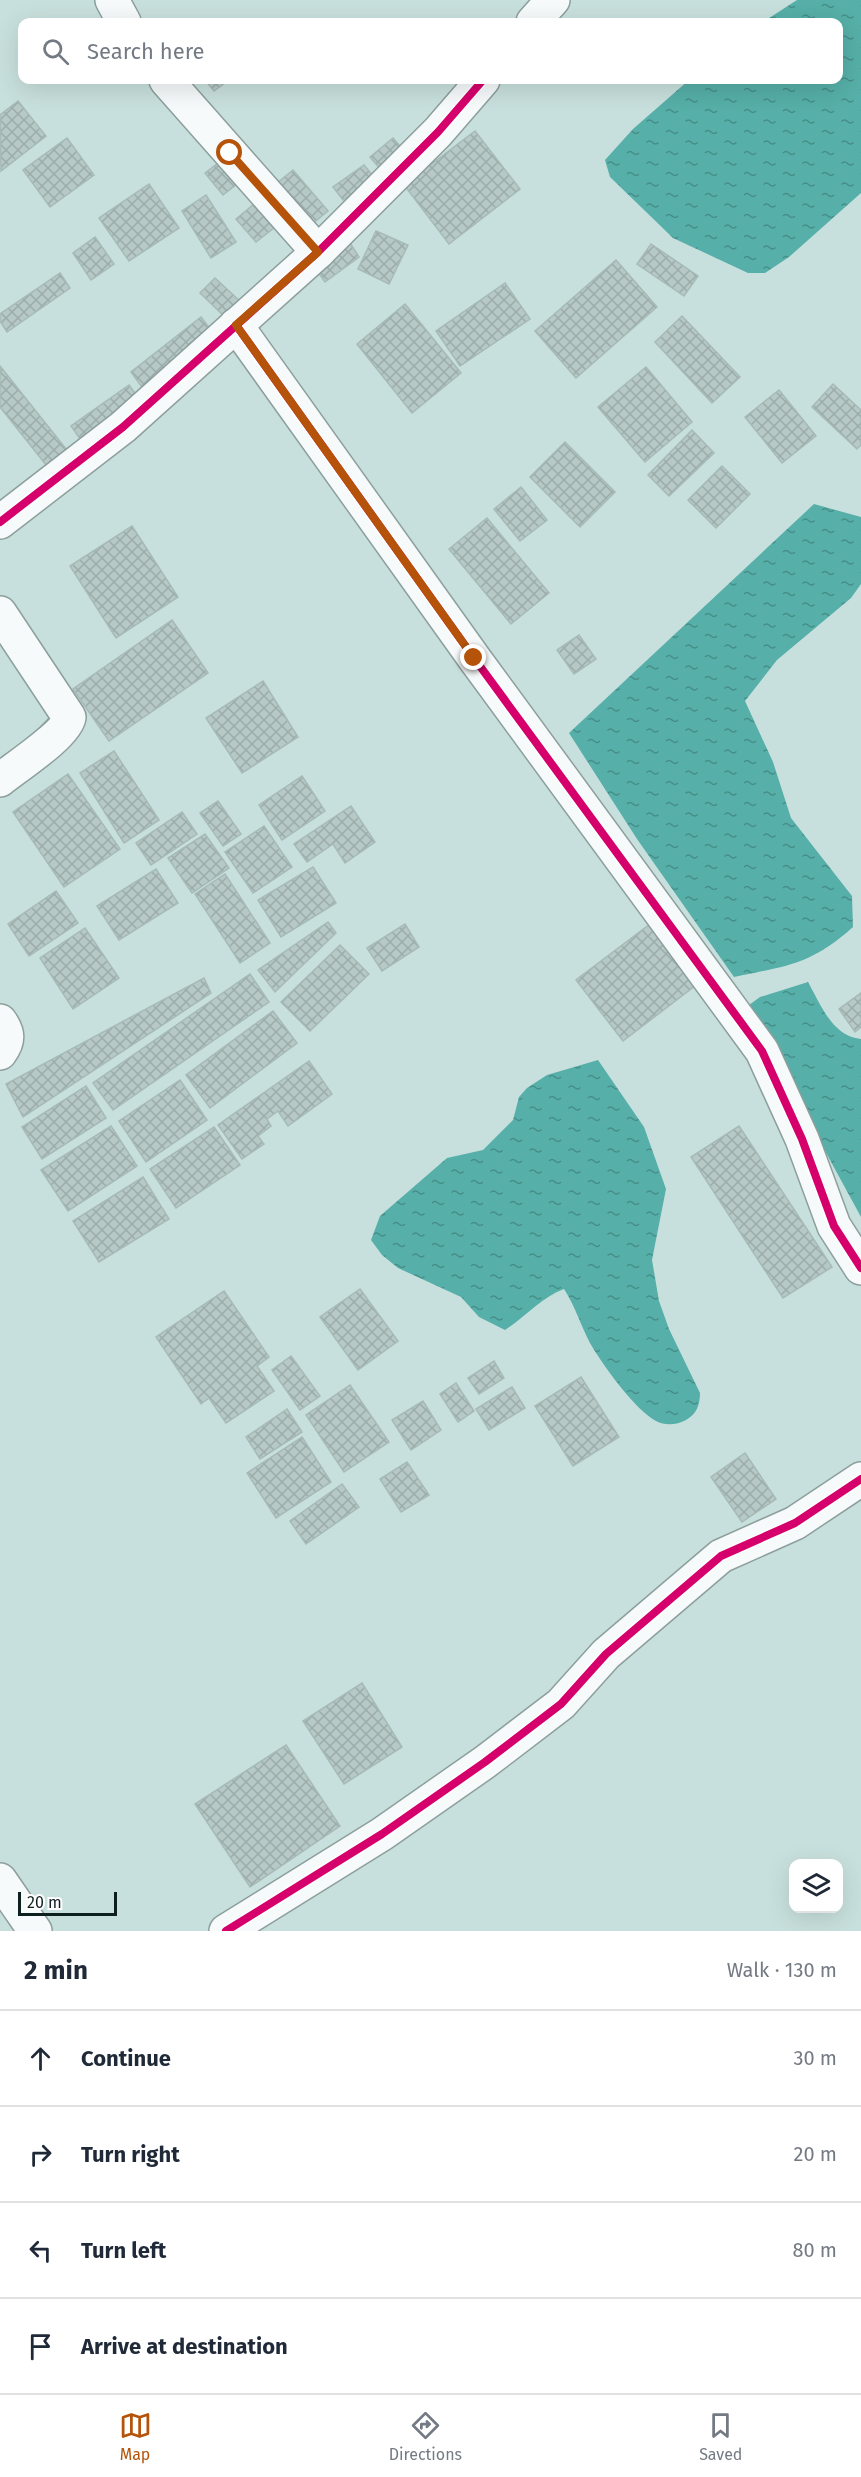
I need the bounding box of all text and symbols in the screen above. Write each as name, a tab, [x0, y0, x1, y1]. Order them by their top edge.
search box	[18, 18, 843, 84]
icon: search	[39, 35, 72, 68]
text: Search here	[87, 38, 205, 65]
route start	[216, 139, 242, 165]
route end	[460, 644, 486, 670]
map controls	[789, 1859, 843, 1913]
button: layers	[789, 1859, 843, 1913]
scale bar	[18, 1889, 117, 1916]
text: 20 m	[27, 1893, 62, 1912]
text: 2 min	[24, 1955, 88, 1986]
text: Walk · 130 m	[727, 1958, 837, 1982]
icon: ahead	[24, 2042, 57, 2075]
text: Continue	[81, 2045, 171, 2072]
text: 30 m	[793, 2046, 837, 2070]
icon: right	[24, 2138, 57, 2171]
text: Turn right	[81, 2141, 180, 2168]
text: 20 m	[794, 2142, 837, 2166]
icon: left	[24, 2234, 57, 2267]
text: Turn left	[81, 2237, 166, 2264]
text: 80 m	[792, 2238, 837, 2262]
icon: arrive	[24, 2330, 57, 2363]
text: Arrive at destination	[81, 2333, 288, 2360]
tab: Map	[119, 2409, 152, 2464]
tab: Directions	[389, 2409, 462, 2464]
tab: Saved	[699, 2409, 742, 2464]

